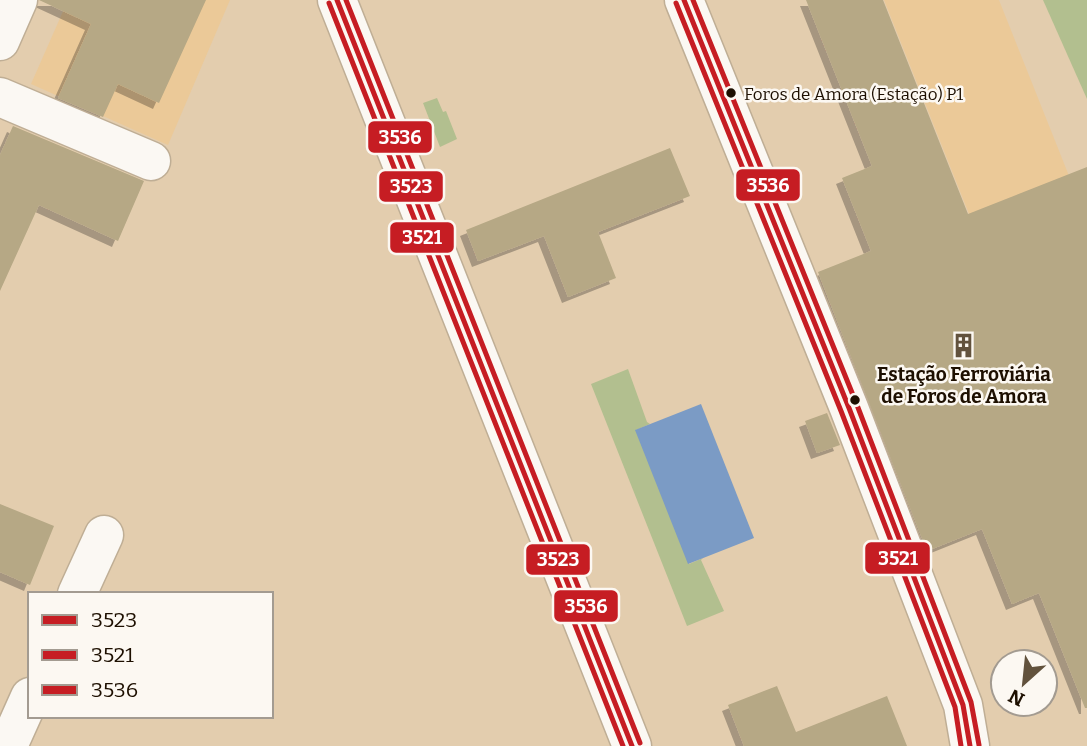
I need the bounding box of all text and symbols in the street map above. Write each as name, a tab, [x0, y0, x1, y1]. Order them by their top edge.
place label: Foros de Amora (Estação) P1	[744, 84, 963, 105]
marker: Foros de Amora (Estação) P1	[724, 86, 738, 100]
line badge: 3536	[367, 120, 433, 154]
text: 3536	[378, 126, 422, 149]
line badge: 3536	[735, 168, 801, 202]
line badge: 3523	[378, 170, 444, 203]
text: 3536	[746, 174, 790, 197]
text: 3523	[390, 175, 432, 198]
line badge: 3521	[389, 221, 455, 254]
text: 3521	[402, 226, 443, 249]
building icon: Estação Ferroviária de Foros de Amora	[950, 332, 978, 360]
place label: Estação Ferroviária de Foros de Amora	[877, 363, 1051, 408]
unlabelled marker	[848, 393, 862, 407]
line badge: 3521	[864, 541, 931, 575]
line badge: 3523	[525, 543, 591, 576]
text: 3521	[878, 547, 919, 570]
text: 3523	[537, 548, 579, 571]
line badge: 3536	[553, 589, 619, 623]
legend	[28, 592, 273, 718]
text: 3536	[564, 595, 608, 618]
text: 3523	[91, 607, 137, 633]
text: 3521	[91, 642, 134, 668]
north arrow	[989, 648, 1059, 718]
text: 3536	[91, 677, 138, 703]
text: N	[1004, 684, 1028, 711]

